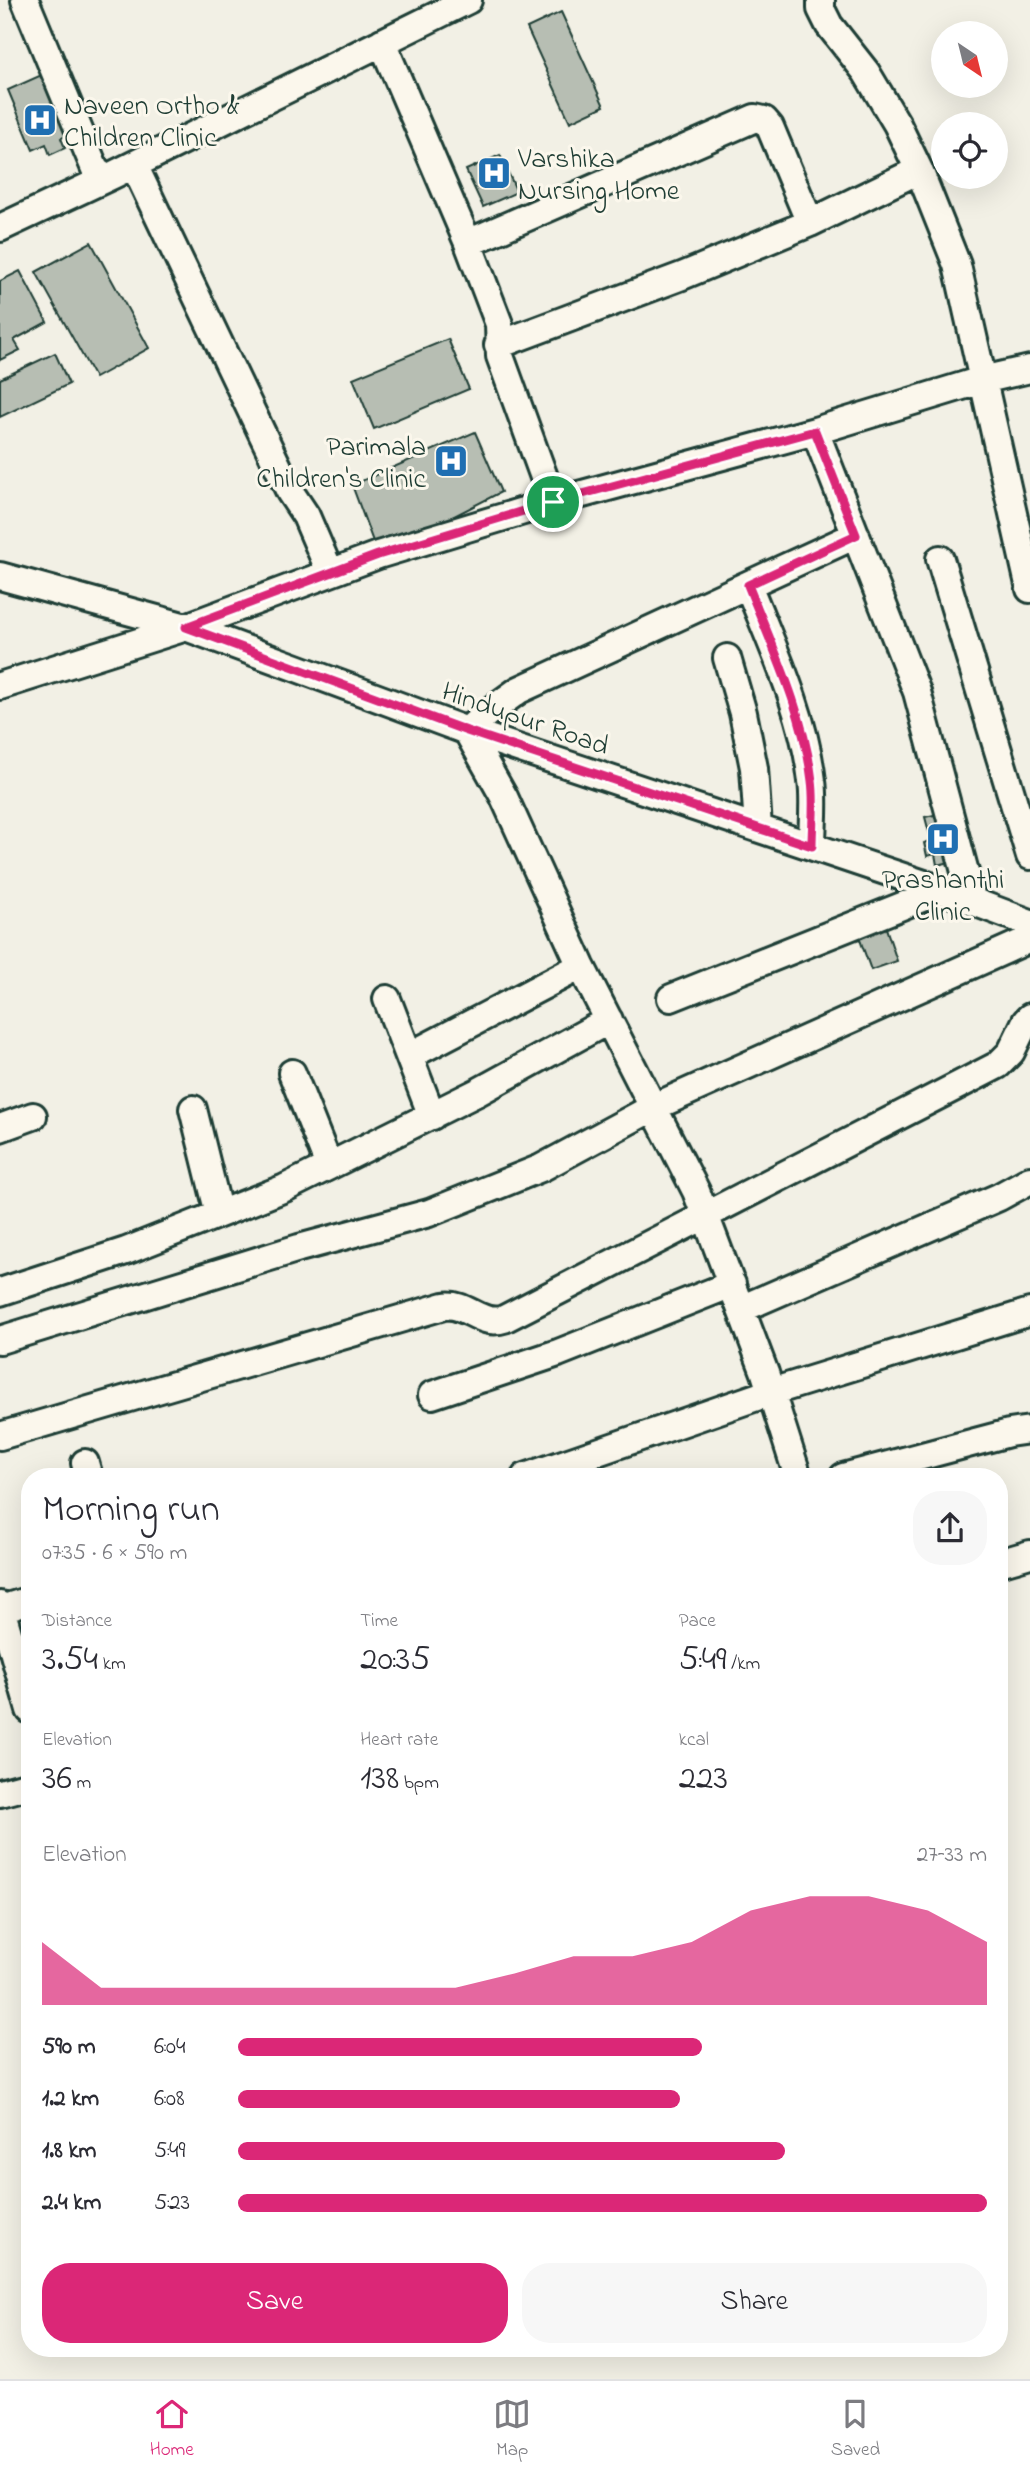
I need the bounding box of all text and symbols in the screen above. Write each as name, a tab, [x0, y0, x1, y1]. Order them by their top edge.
north arrow	[931, 21, 1008, 98]
map controls	[931, 21, 1008, 189]
place label: Naveen Ortho & Children Clinic	[64, 87, 240, 160]
hospital icon: Naveen Ortho & Children Clinic	[21, 101, 59, 139]
button: locate	[931, 112, 1008, 189]
place label: Varshika Nursing Home	[517, 140, 680, 213]
hospital icon: Varshika Nursing Home	[475, 154, 513, 192]
place label: Parimala Children's Clinic	[256, 428, 427, 501]
hospital icon: Parimala Children's Clinic	[432, 442, 470, 480]
pin	[523, 472, 583, 532]
icon: arrive	[534, 483, 572, 521]
street label: Hindupur Road	[436, 673, 614, 768]
hospital icon: Prashanthi Clinic	[924, 820, 962, 858]
place label: Prashanthi Clinic	[882, 861, 1004, 934]
text: Morning run	[42, 1483, 220, 1539]
button: share	[913, 1491, 987, 1565]
text: 07:35 · 6 × 590 m	[42, 1537, 187, 1570]
text: Distance	[42, 1608, 112, 1635]
text: Time	[360, 1608, 398, 1635]
text: Pace	[679, 1608, 716, 1635]
text: 3.54	[42, 1635, 98, 1686]
text: 20:35	[360, 1635, 430, 1686]
text: 5:49	[679, 1635, 727, 1686]
text: km	[98, 1651, 126, 1678]
text: /km	[727, 1651, 760, 1678]
text: Elevation	[42, 1727, 112, 1754]
text: Heart rate	[360, 1727, 438, 1754]
text: kcal	[679, 1727, 709, 1754]
text: 36	[42, 1754, 72, 1805]
text: 138	[360, 1754, 399, 1805]
text: 223	[679, 1754, 728, 1805]
text: m	[72, 1770, 91, 1797]
text: bpm	[399, 1770, 439, 1797]
text: Elevation	[42, 1839, 127, 1872]
text: 27–33 m	[917, 1839, 987, 1872]
text: 590 m	[42, 2031, 96, 2064]
text: 6:04	[154, 2031, 186, 2064]
text: 1.2 km	[42, 2083, 99, 2116]
text: 6:08	[154, 2083, 185, 2116]
text: 1.8 km	[42, 2135, 96, 2168]
text: 5:49	[154, 2135, 186, 2168]
text: 2.4 km	[42, 2187, 101, 2220]
text: 5:23	[154, 2187, 190, 2220]
button: Save	[42, 2263, 508, 2343]
button: Share	[522, 2263, 987, 2343]
tab: Home	[150, 2395, 194, 2464]
tab: Map	[493, 2395, 531, 2464]
tab: Saved	[831, 2395, 880, 2464]

